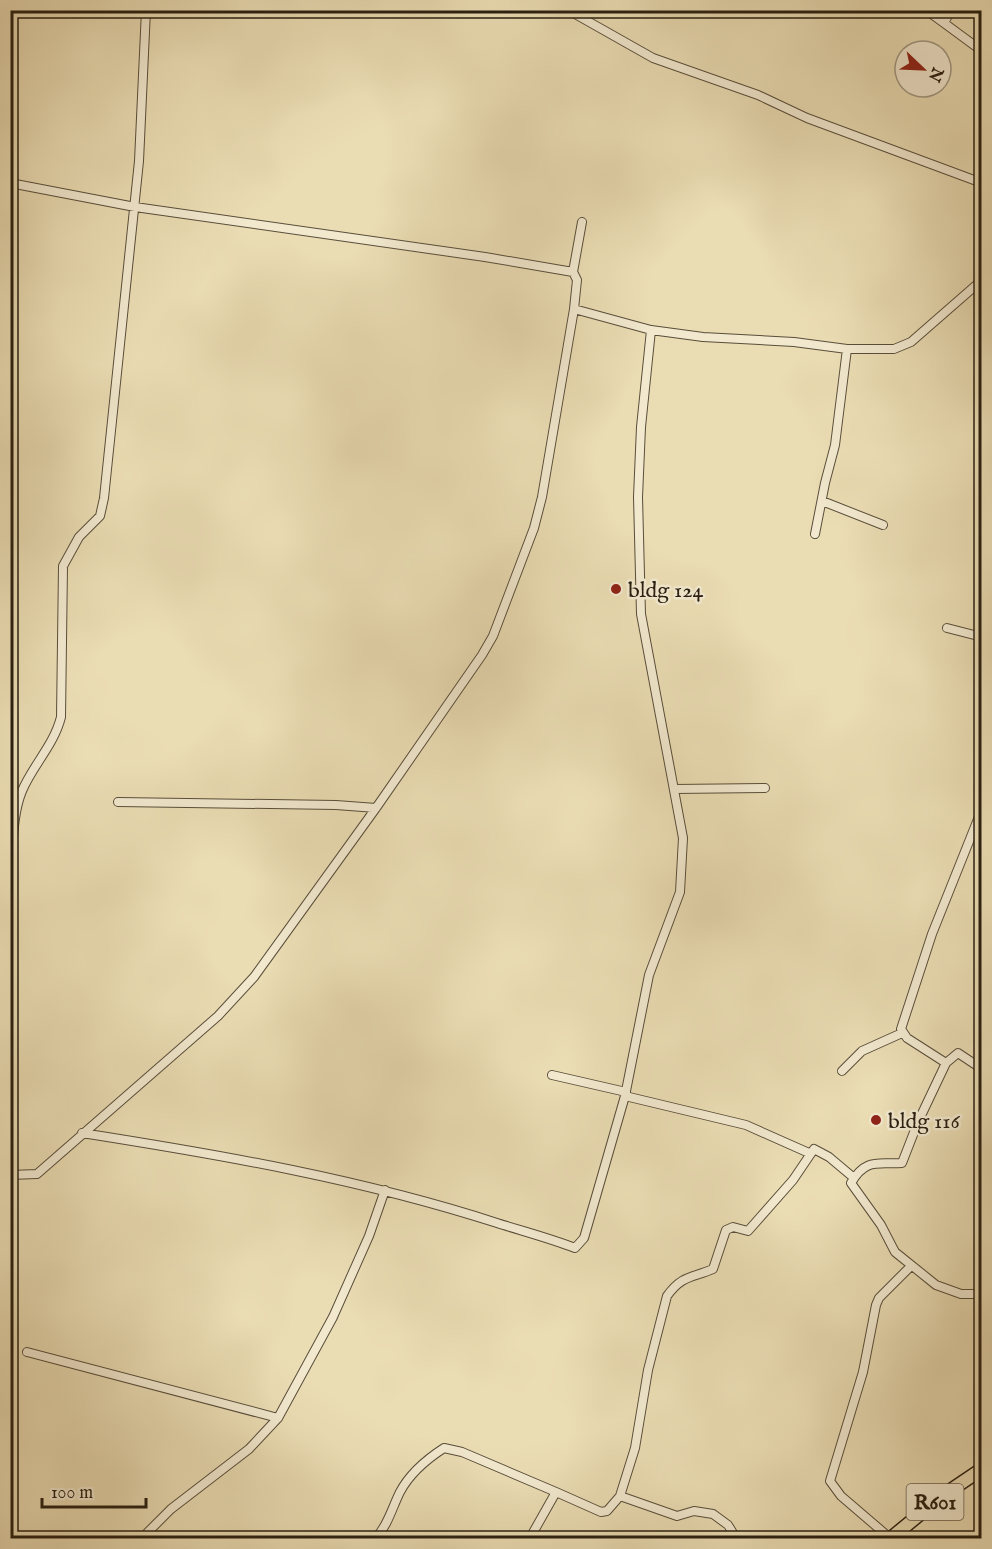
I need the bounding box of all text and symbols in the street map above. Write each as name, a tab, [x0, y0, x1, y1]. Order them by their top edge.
north arrow	[893, 39, 953, 99]
text: N	[923, 63, 947, 85]
place label: bldg 124	[628, 577, 704, 605]
marker: bldg 124	[609, 582, 623, 596]
place label: bldg 116	[888, 1108, 960, 1136]
marker: bldg 116	[869, 1113, 883, 1127]
scale bar	[42, 1471, 146, 1509]
text: 100 m	[51, 1482, 93, 1505]
road number: R601	[906, 1484, 964, 1520]

